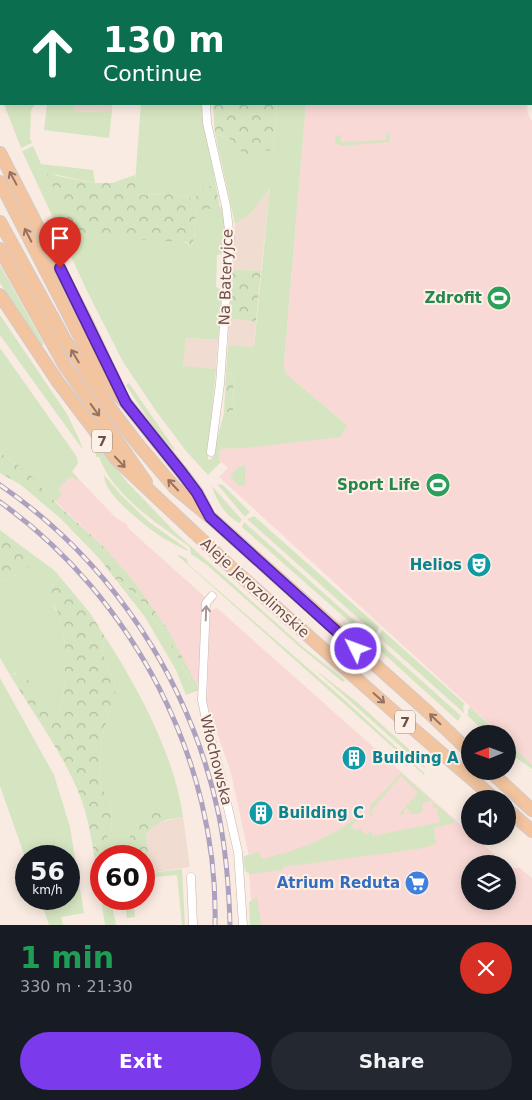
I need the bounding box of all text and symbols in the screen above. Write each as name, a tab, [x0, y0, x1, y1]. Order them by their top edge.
icon: ahead	[20, 20, 85, 85]
text: 130 m	[103, 20, 225, 60]
text: Continue	[103, 61, 202, 86]
one-way arrow	[8, 171, 18, 186]
pin	[39, 217, 81, 268]
icon: arrive	[46, 224, 74, 252]
one-way arrow	[23, 228, 32, 243]
street label: Na Bateryjce	[215, 228, 237, 326]
sports icon: Zdrofit	[486, 285, 512, 311]
place label: Zdrofit	[424, 289, 482, 307]
one-way arrow	[69, 349, 79, 363]
one-way arrow	[90, 403, 100, 417]
road number: 7	[92, 430, 112, 452]
one-way arrow	[113, 455, 125, 468]
sports icon: Sport Life	[425, 472, 451, 498]
place label: Sport Life	[337, 476, 420, 494]
one-way arrow	[167, 479, 179, 492]
street label: Aleje Jerozolimskie	[197, 534, 313, 642]
theatre icon: Helios	[466, 552, 492, 578]
place label: Helios	[410, 556, 462, 574]
one-way arrow	[201, 605, 210, 621]
position arrow	[329, 622, 381, 674]
one-way arrow	[373, 693, 386, 704]
road number: 7	[395, 710, 415, 734]
street label: Włochowska	[196, 713, 236, 807]
one-way arrow	[428, 713, 441, 725]
north arrow	[461, 725, 516, 780]
map controls	[461, 725, 516, 910]
building icon: Building A	[341, 745, 367, 771]
place label: Building A	[372, 749, 459, 767]
button: sound	[461, 790, 516, 845]
building icon: Building C	[248, 800, 274, 826]
place label: Building C	[278, 804, 364, 822]
speed limit sign: 60	[90, 845, 155, 910]
button: layers	[461, 855, 516, 910]
text: 56	[30, 857, 65, 886]
supermarket icon: Atrium Reduta	[404, 870, 430, 896]
place label: Atrium Reduta	[277, 874, 400, 892]
text: km/h	[32, 883, 63, 897]
text: 1 min	[20, 940, 114, 975]
button: close	[460, 942, 512, 994]
text: 330 m · 21:30	[20, 977, 133, 996]
button: Exit	[20, 1032, 261, 1090]
button: Share	[271, 1032, 512, 1090]

